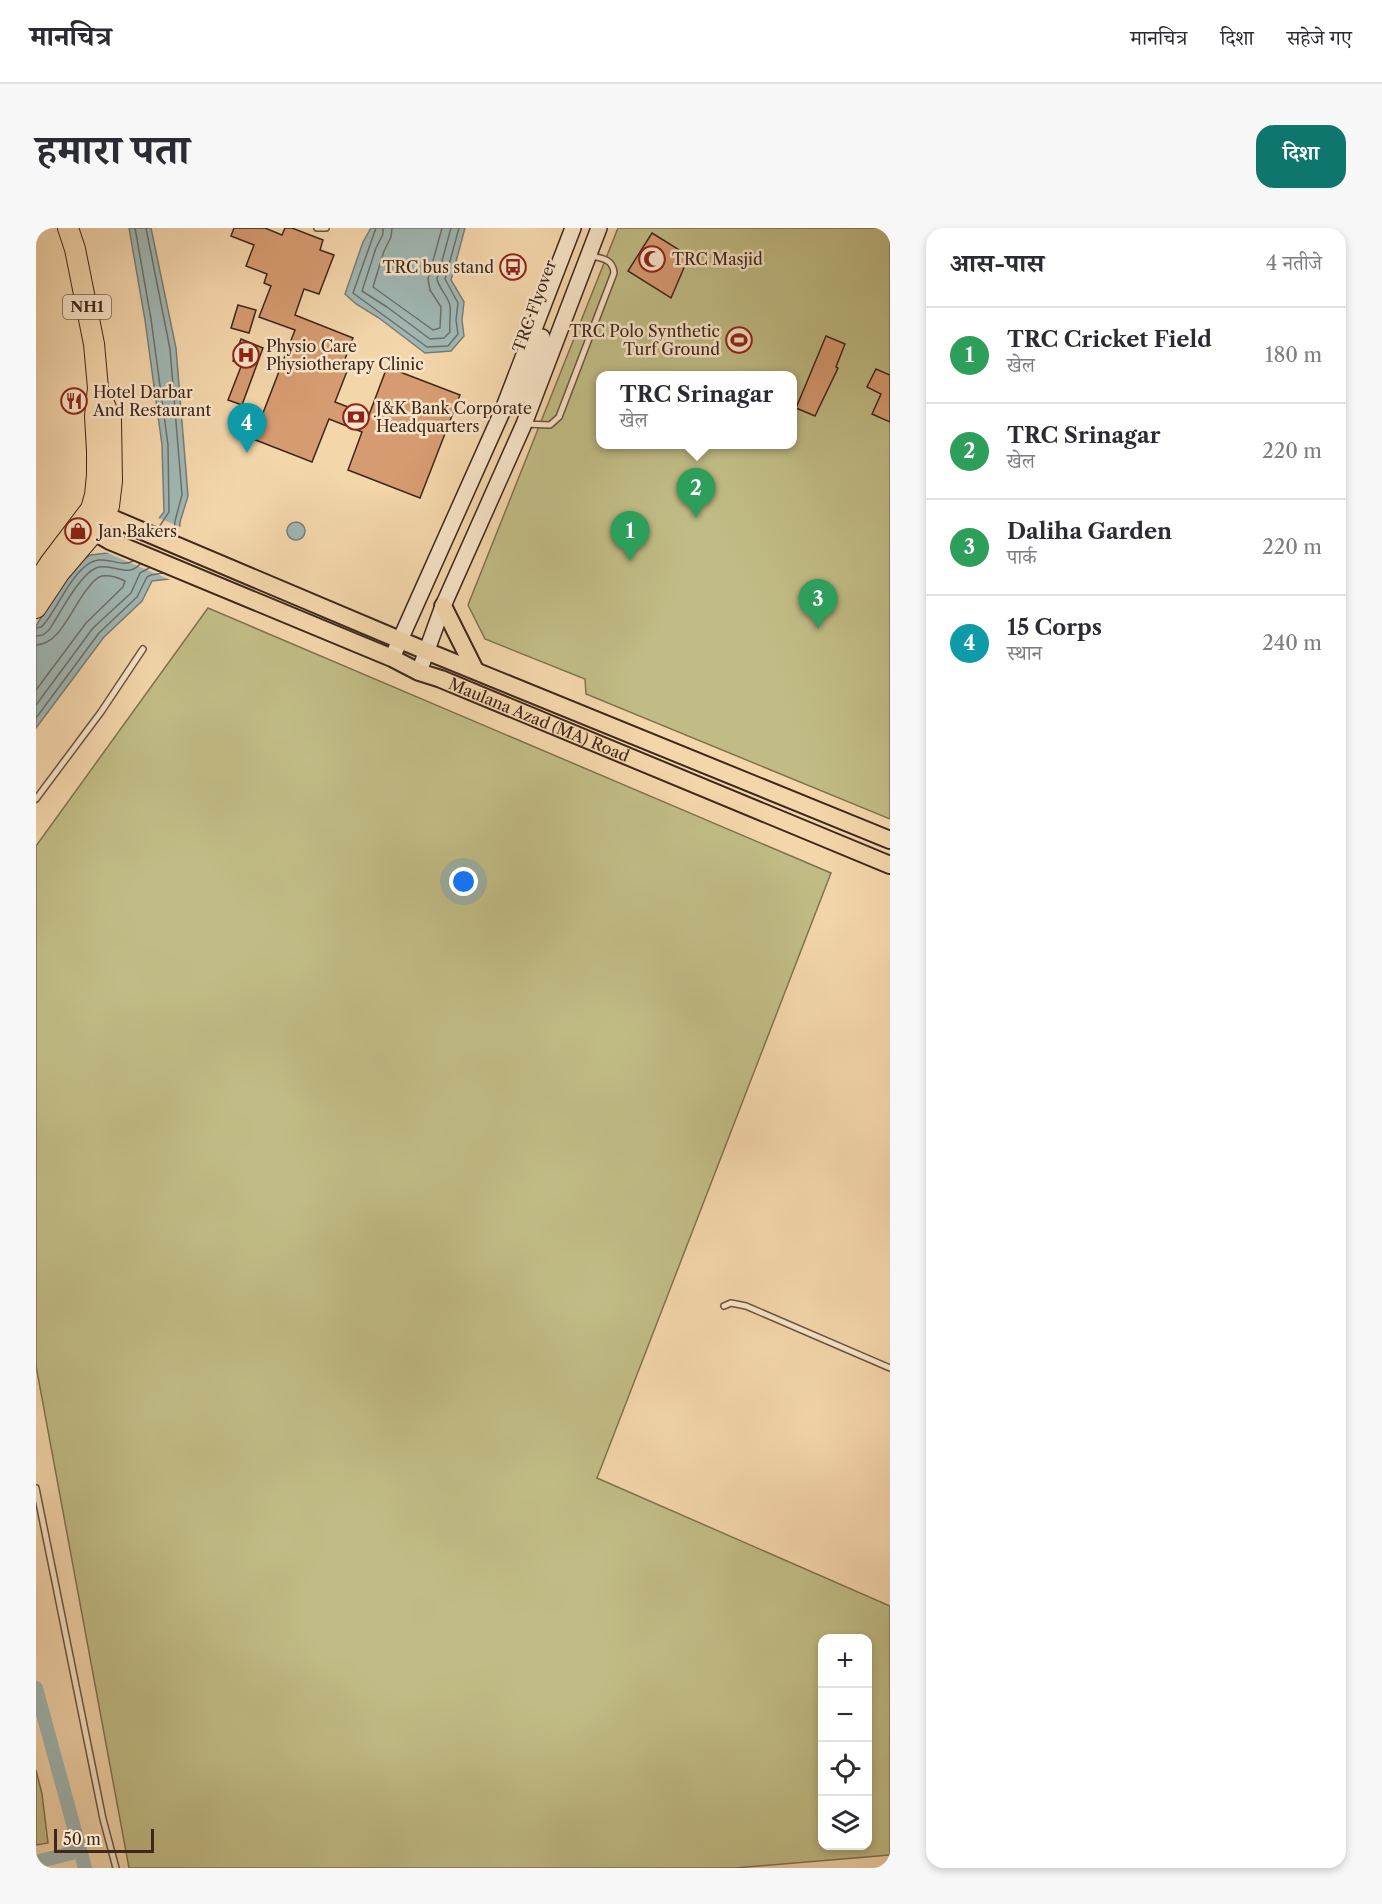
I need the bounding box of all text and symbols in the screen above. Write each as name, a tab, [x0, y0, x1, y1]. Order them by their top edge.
text: मानचित्र	[30, 19, 112, 53]
text: मानचित्र	[1130, 25, 1187, 50]
text: दिशा	[1220, 25, 1254, 50]
text: सहेजे गए	[1287, 25, 1352, 50]
text: हमारा पता	[36, 123, 189, 175]
button: दिशा	[1256, 125, 1346, 188]
mosque icon: TRC Masjid	[637, 244, 667, 274]
text: आस-पास	[950, 247, 1044, 279]
place label: TRC Masjid	[672, 249, 763, 269]
text: 4 नतीजे	[1266, 251, 1322, 275]
bus stop icon: TRC bus stand	[498, 252, 528, 282]
place label: TRC bus stand	[382, 257, 494, 277]
street label: TRC Flyover	[508, 257, 560, 355]
road number: NH1	[63, 295, 111, 319]
place label: TRC Polo Synthetic Turf Ground	[569, 321, 720, 359]
sports icon: TRC Polo Synthetic Turf Ground	[724, 325, 754, 355]
text: TRC Cricket Field	[1007, 326, 1212, 353]
place label: Physio Care Physiotherapy Clinic	[266, 336, 424, 374]
hospital icon: Physio Care Physiotherapy Clinic	[231, 340, 261, 370]
text: 1	[965, 343, 974, 367]
text: 180 m	[1265, 343, 1322, 367]
text: खेल	[1007, 353, 1035, 377]
popup	[596, 371, 797, 449]
text: TRC Srinagar	[620, 381, 773, 408]
place label: Hotel Darbar And Restaurant	[92, 382, 211, 420]
restaurant icon: Hotel Darbar And Restaurant	[59, 386, 89, 416]
place label: J&K Bank Corporate Headquarters	[373, 398, 532, 436]
bank icon: J&K Bank Corporate Headquarters	[341, 402, 371, 432]
pin: 4	[228, 404, 266, 453]
text: खेल	[620, 408, 648, 432]
text: TRC Srinagar	[1007, 422, 1160, 449]
text: 2	[964, 439, 975, 463]
text: 220 m	[1262, 439, 1322, 463]
text: खेल	[1007, 449, 1035, 473]
pin: 2	[676, 468, 716, 518]
pin: 1	[610, 512, 650, 561]
shop icon: Jan Bakers	[63, 516, 93, 546]
text: Daliha Garden	[1007, 518, 1172, 545]
place label: Jan Bakers	[95, 521, 177, 541]
text: 3	[964, 535, 975, 559]
text: 220 m	[1262, 535, 1322, 559]
text: पार्क	[1007, 545, 1036, 569]
pin: 3	[798, 580, 838, 629]
text: 15 Corps	[1007, 614, 1102, 641]
text: 4	[964, 631, 975, 655]
text: 240 m	[1262, 631, 1322, 655]
text: स्थान	[1007, 641, 1042, 665]
street label: Maulana Azad (MA) Road	[446, 673, 633, 766]
your location	[449, 867, 478, 896]
map controls	[818, 1634, 872, 1850]
button: +	[818, 1634, 872, 1688]
button: −	[818, 1688, 872, 1742]
button: locate	[818, 1742, 872, 1796]
button: layers	[818, 1796, 872, 1850]
scale bar	[54, 1826, 154, 1854]
text: 50 m	[63, 1829, 101, 1849]

